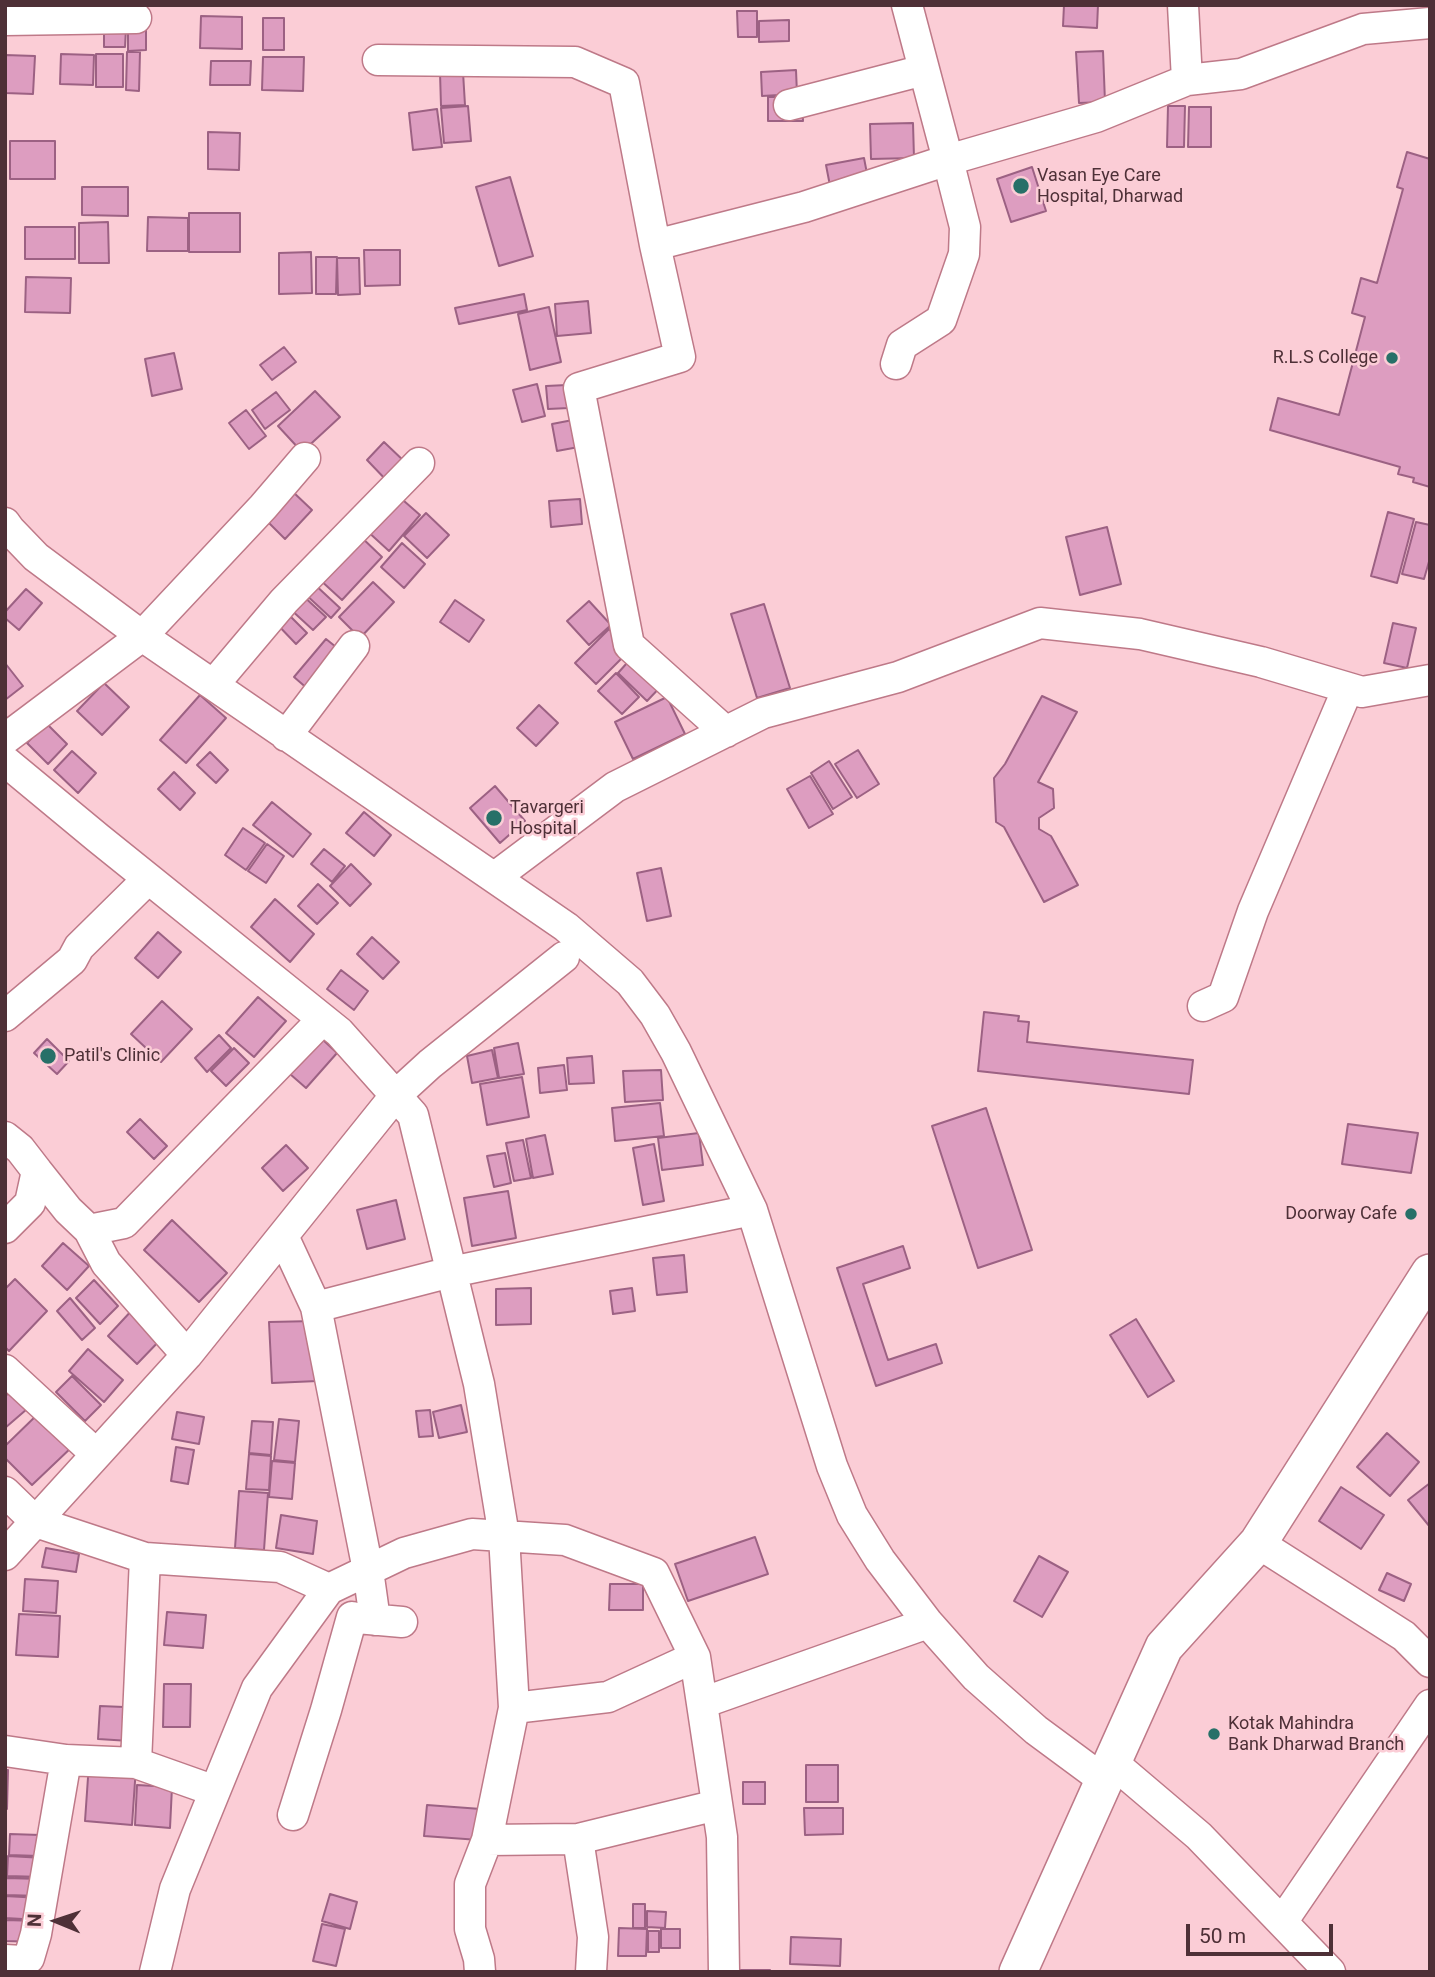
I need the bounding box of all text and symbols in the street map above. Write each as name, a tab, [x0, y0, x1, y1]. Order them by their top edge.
place label: Vasan Eye Care Hospital, Dharwad	[1037, 165, 1183, 208]
marker: Vasan Eye Care Hospital, Dharwad	[1011, 176, 1031, 196]
place label: R.L.S College	[1273, 347, 1378, 369]
marker: R.L.S College	[1384, 350, 1400, 366]
place label: Tavargeri Hospital	[510, 797, 584, 840]
marker: Tavargeri Hospital	[484, 808, 504, 828]
place label: Patil's Clinic	[64, 1045, 160, 1067]
marker: Patil's Clinic	[38, 1046, 58, 1066]
place label: Doorway Cafe	[1285, 1203, 1397, 1225]
marker: Doorway Cafe	[1403, 1206, 1419, 1222]
place label: Kotak Mahindra Bank Dharwad Branch	[1228, 1713, 1404, 1756]
marker: Kotak Mahindra Bank Dharwad Branch	[1206, 1726, 1222, 1742]
north arrow	[21, 1886, 91, 1956]
scale bar	[1190, 1910, 1337, 1954]
text: N	[23, 1913, 46, 1927]
text: 50 m	[1199, 1924, 1246, 1948]

